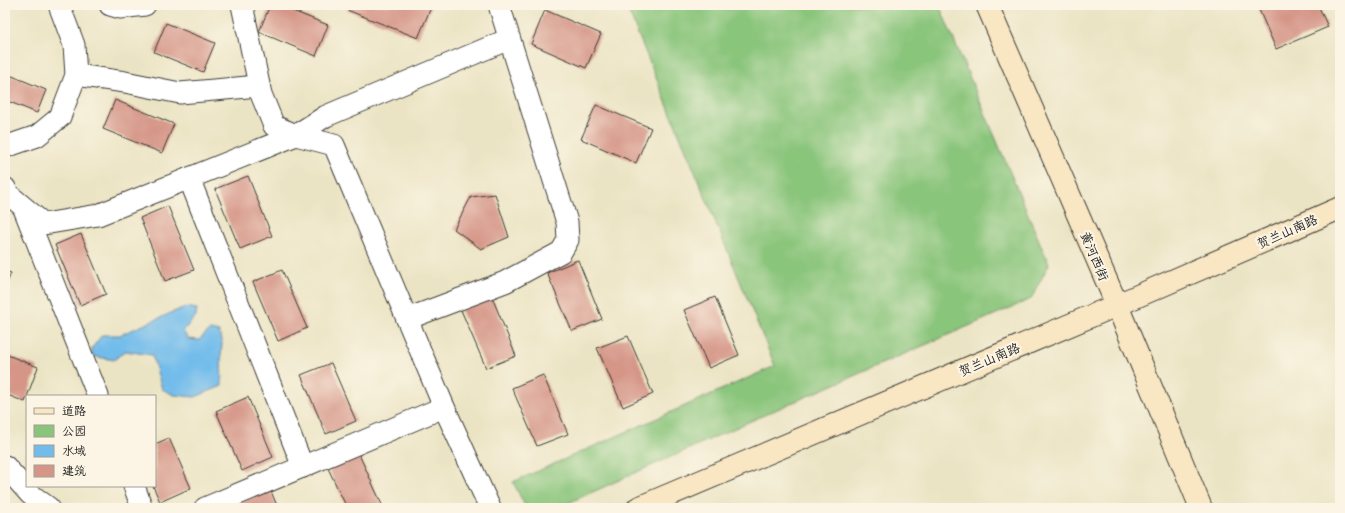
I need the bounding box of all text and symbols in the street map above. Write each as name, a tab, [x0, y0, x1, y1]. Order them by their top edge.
street label: 贺兰山南路	[1254, 210, 1320, 252]
street label: 黄河西街	[1077, 229, 1113, 283]
street label: 贺兰山南路	[956, 338, 1022, 380]
legend	[26, 395, 156, 487]
text: 道路	[62, 402, 86, 419]
text: 公园	[62, 422, 86, 439]
text: 水域	[62, 442, 86, 459]
text: 建筑	[62, 462, 86, 479]

